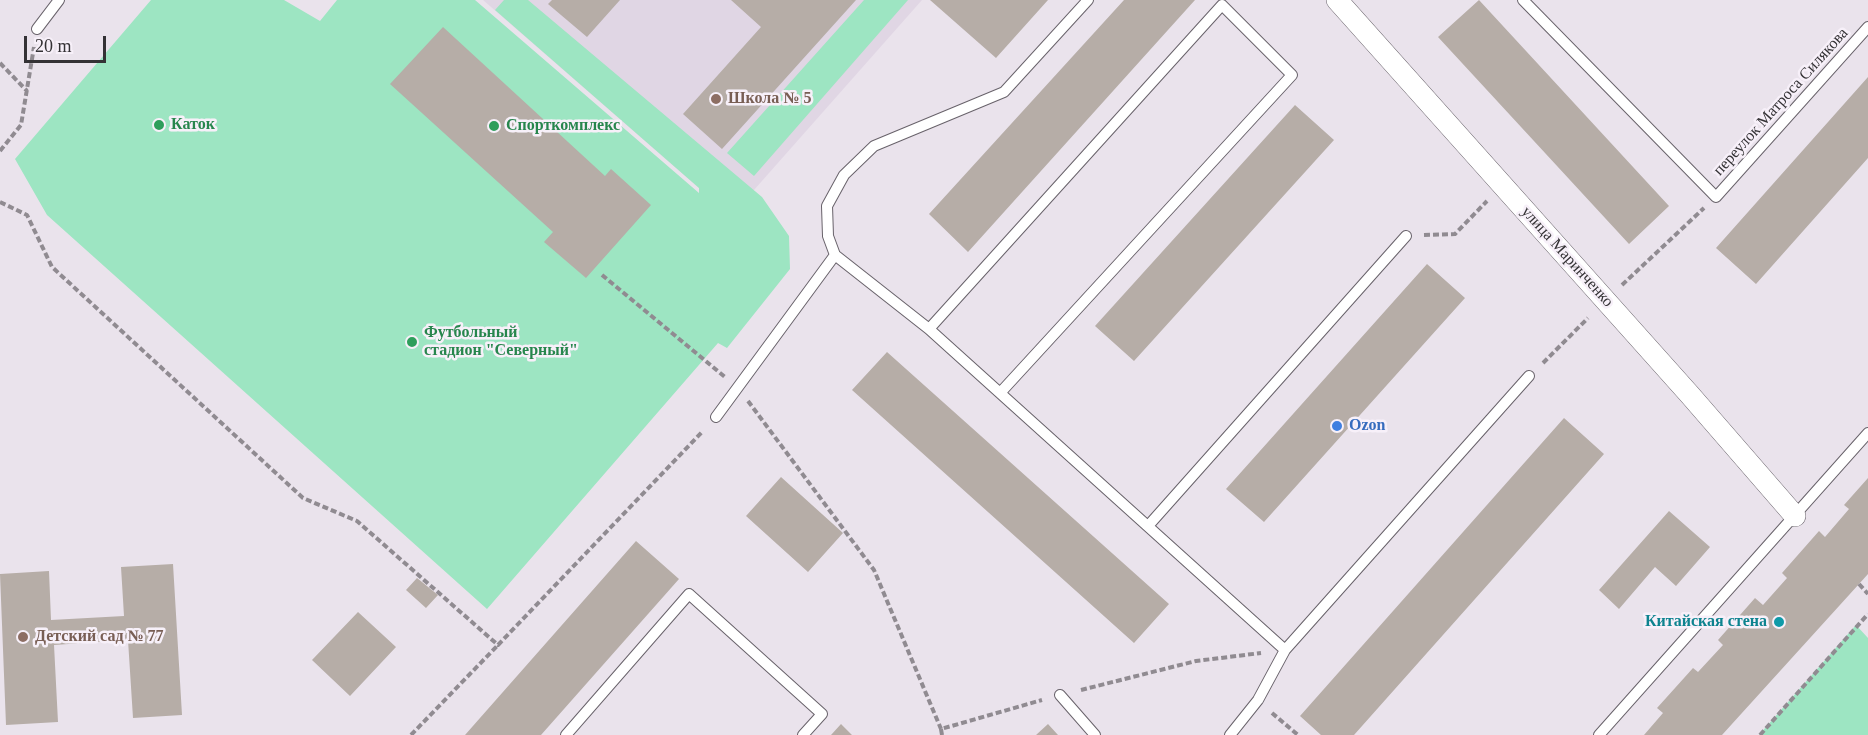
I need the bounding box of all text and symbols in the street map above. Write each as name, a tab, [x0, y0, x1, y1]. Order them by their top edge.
scale bar	[27, 24, 110, 62]
street label: переулок Матроса Силякова	[1710, 24, 1852, 180]
text: 20 m	[35, 36, 72, 56]
place label: Школа № 5	[728, 89, 811, 109]
marker: Школа № 5	[709, 92, 723, 106]
place label: Каток	[171, 115, 215, 135]
place label: Спорткомплекс	[506, 116, 620, 136]
marker: Каток	[152, 118, 166, 132]
marker: Спорткомплекс	[487, 119, 501, 133]
street label: улица Маринченко	[1517, 203, 1617, 311]
place label: Футбольный стадион "Северный"	[424, 323, 578, 361]
marker: Футбольный стадион "Северный"	[405, 335, 419, 349]
place label: Ozon	[1349, 416, 1385, 436]
marker: Ozon	[1330, 419, 1344, 433]
place label: Китайская стена	[1645, 612, 1767, 632]
marker: Китайская стена	[1772, 615, 1786, 629]
place label: Детский сад № 77	[35, 627, 164, 647]
marker: Детский сад № 77	[16, 630, 30, 644]

